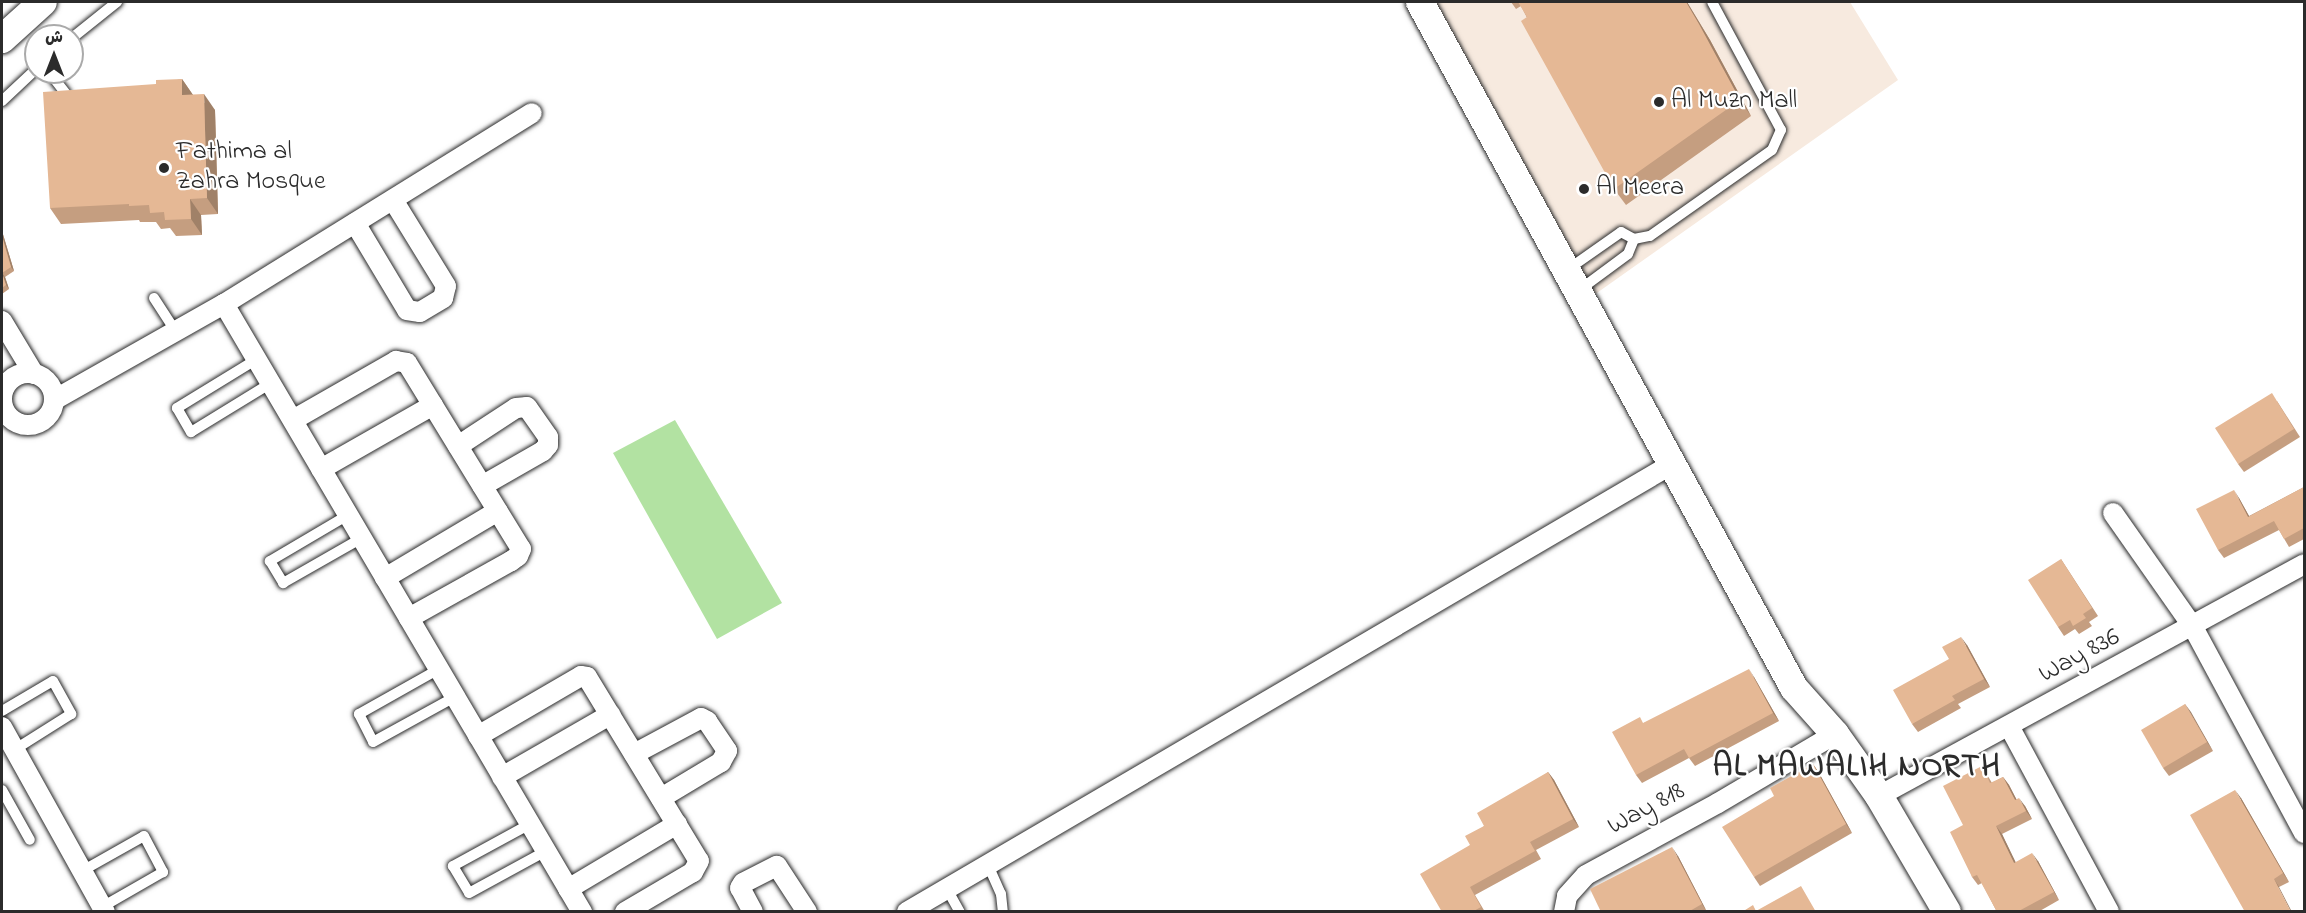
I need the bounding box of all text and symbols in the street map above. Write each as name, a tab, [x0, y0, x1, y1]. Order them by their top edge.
north arrow	[24, 24, 84, 84]
text: ش	[45, 26, 63, 50]
place label: Al Muzn Mall	[1671, 86, 1797, 118]
marker: Al Muzn Mall	[1652, 95, 1666, 109]
place label: Fathima al Zahra Mosque	[176, 137, 326, 198]
marker: Fathima al Zahra Mosque	[157, 161, 171, 175]
place label: Al Meera	[1596, 173, 1684, 205]
marker: Al Meera	[1577, 182, 1591, 196]
street label: Way 836	[2034, 623, 2126, 691]
district label: AL MAWALIH NORTH	[1713, 749, 2001, 787]
street label: Way 818	[1603, 777, 1691, 843]

